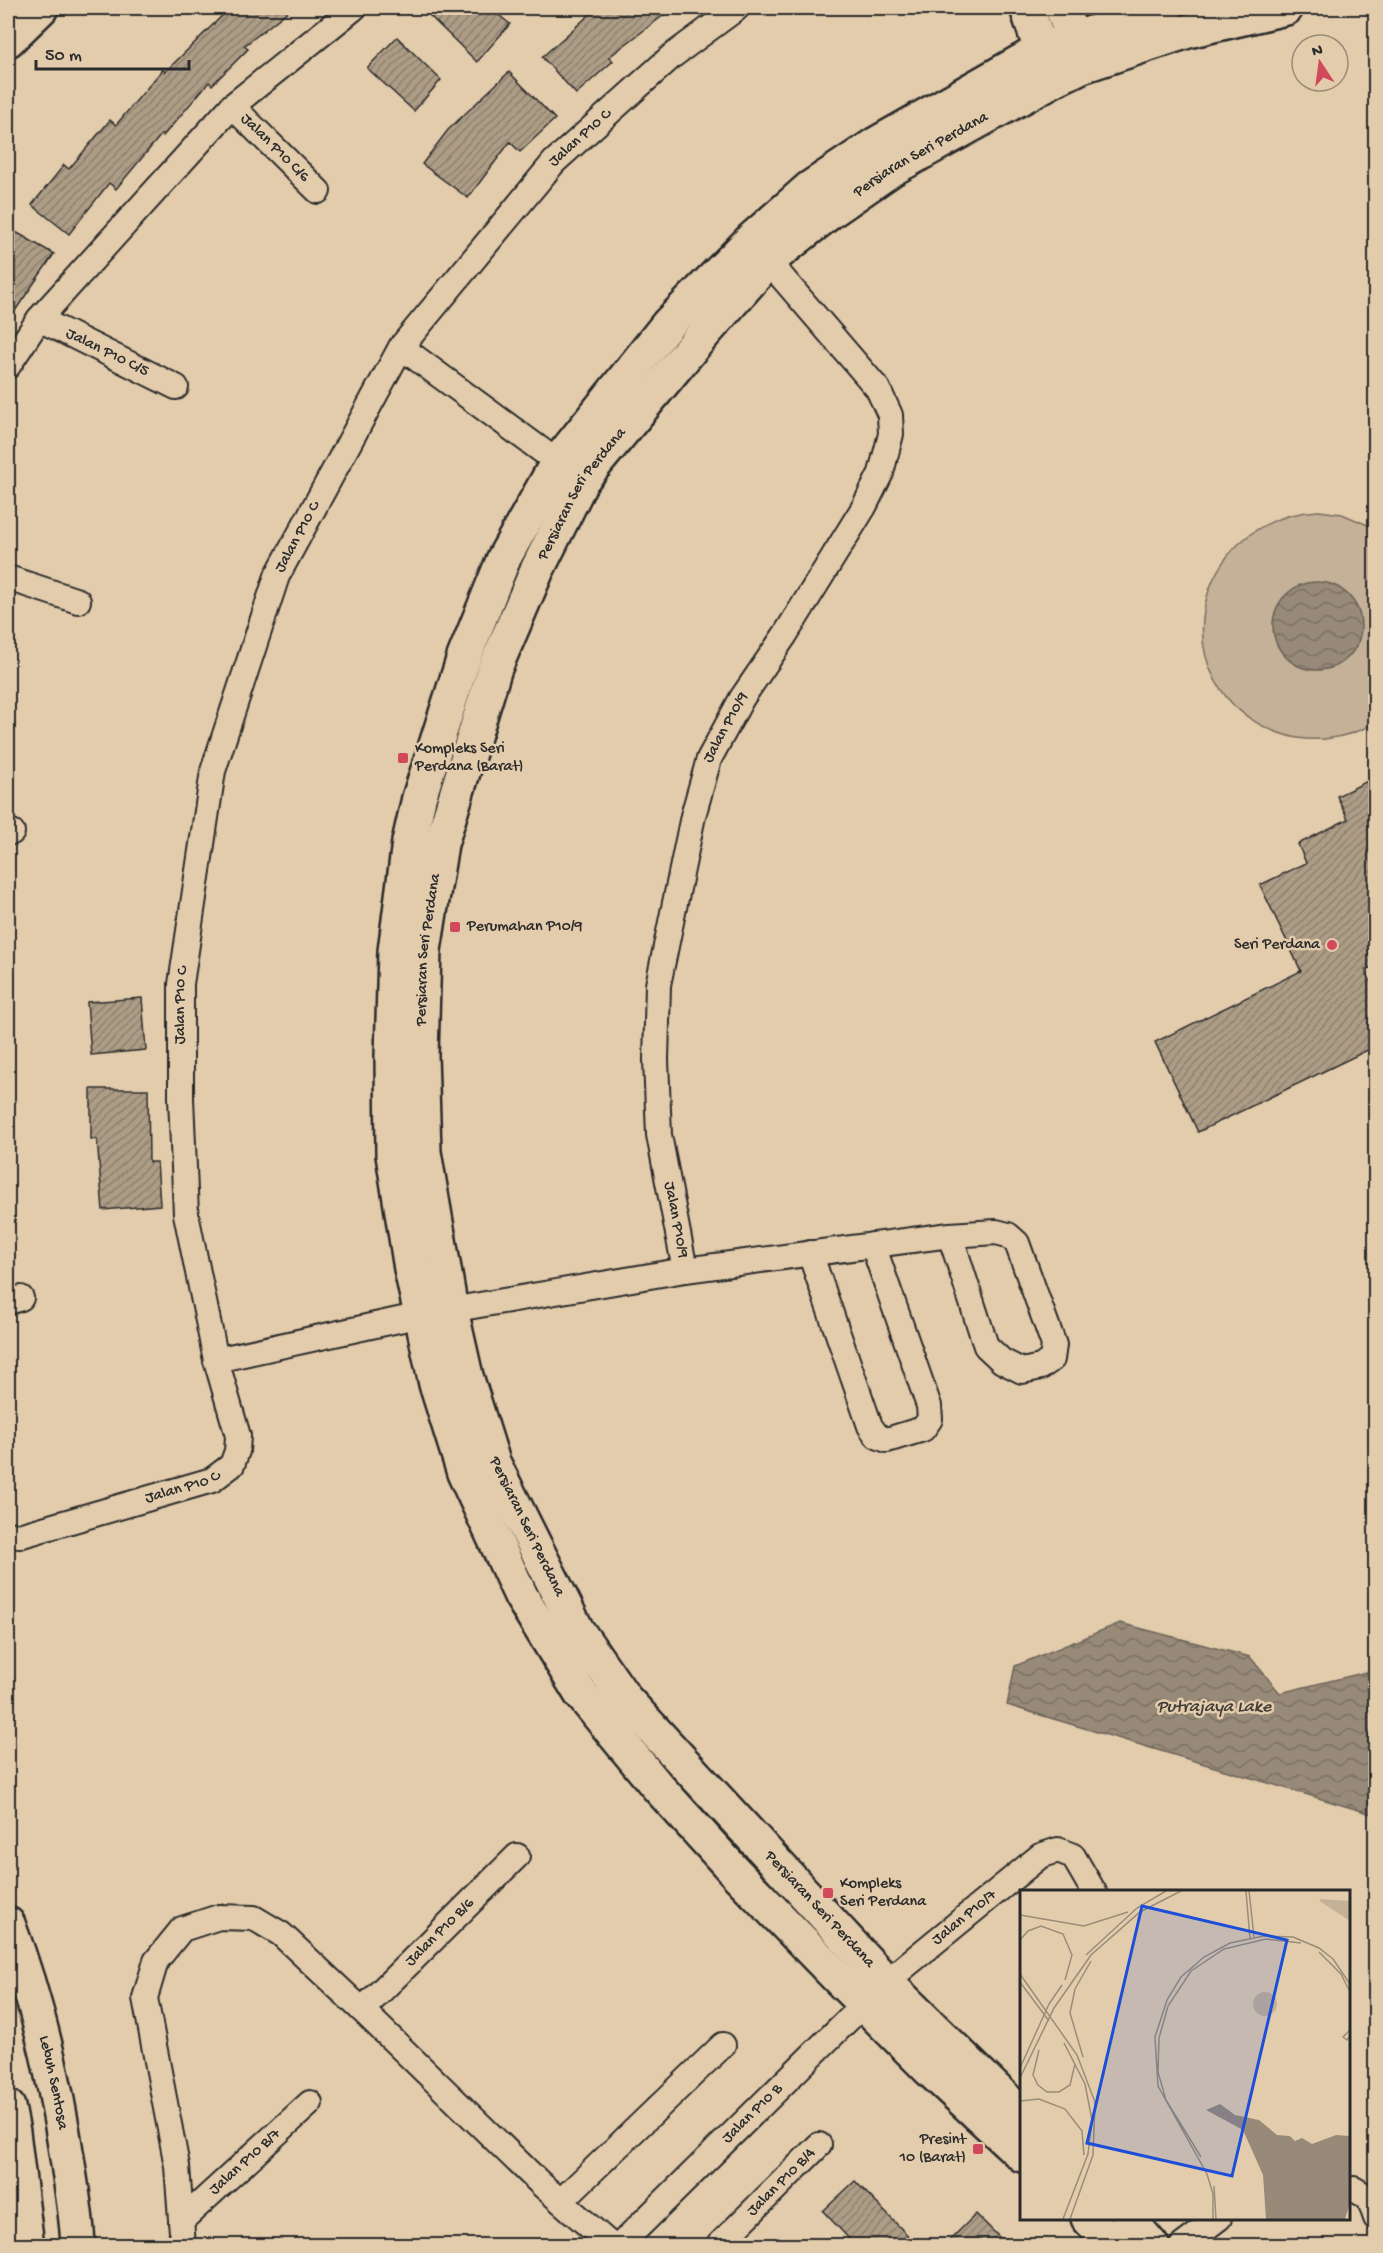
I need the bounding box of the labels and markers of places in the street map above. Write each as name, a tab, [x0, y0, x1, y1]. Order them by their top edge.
place label: Kompleks Seri Perdana (Barat)	[414, 740, 523, 777]
marker: Kompleks Seri Perdana (Barat)	[396, 751, 410, 765]
place label: Perumahan P10/9	[466, 918, 583, 937]
marker: Perumahan P10/9	[448, 920, 462, 934]
place label: Seri Perdana	[1234, 936, 1321, 955]
marker: Seri Perdana	[1325, 938, 1339, 952]
place label: Kompleks Seri Perdana	[840, 1875, 927, 1912]
marker: Kompleks Seri Perdana	[821, 1886, 835, 1900]
place label: Presint 10 (Barat)	[898, 2131, 967, 2168]
marker: Presint 10 (Barat)	[971, 2142, 985, 2156]

